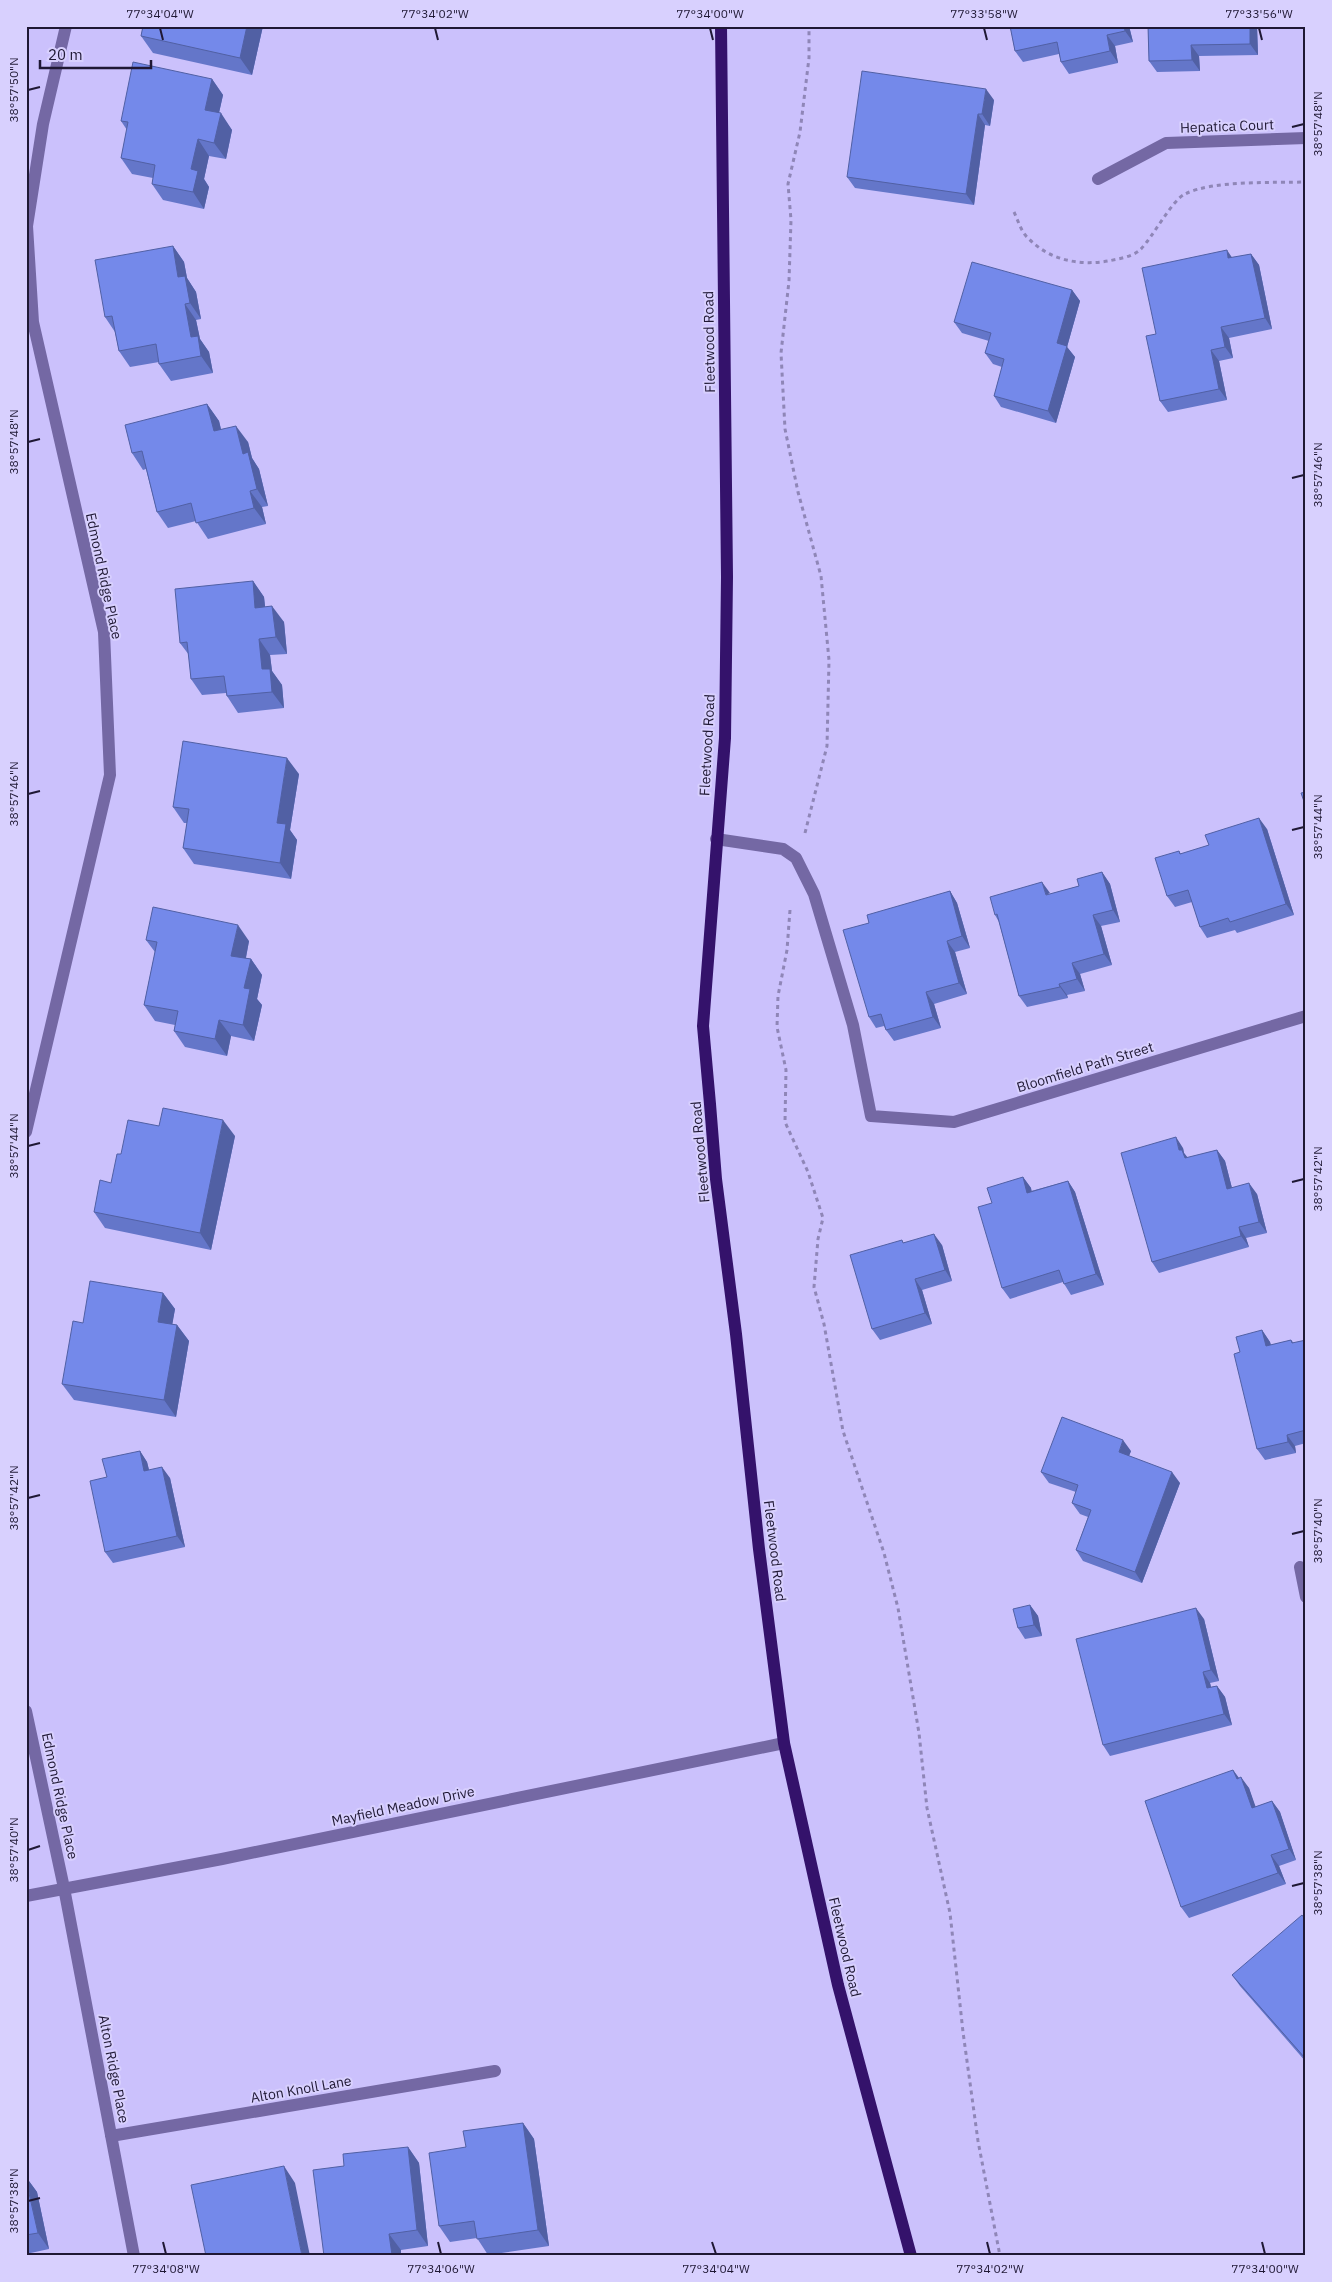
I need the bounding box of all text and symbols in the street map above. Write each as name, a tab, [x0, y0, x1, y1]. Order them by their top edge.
text: 77°34'04"W	[126, 6, 194, 21]
text: 77°34'02"W	[401, 6, 469, 21]
text: 77°34'00"W	[676, 6, 744, 21]
text: 77°33'58"W	[950, 6, 1018, 21]
text: 77°33'56"W	[1225, 6, 1293, 21]
scale bar	[40, 38, 151, 70]
text: 20 m	[48, 45, 83, 64]
text: 38°57'50"N	[6, 57, 21, 123]
text: 38°57'48"N	[1310, 91, 1325, 157]
street label: Hepatica Court	[1180, 115, 1274, 137]
street label: Fleetwood Road	[699, 291, 719, 393]
text: 38°57'48"N	[6, 409, 21, 475]
text: 38°57'46"N	[1310, 442, 1325, 508]
street label: Edmond Ridge Place	[82, 511, 126, 641]
street label: Fleetwood Road	[695, 694, 719, 796]
text: 38°57'46"N	[6, 761, 21, 827]
text: 38°57'44"N	[1310, 794, 1325, 860]
street label: Bloomfield Path Street	[1014, 1038, 1156, 1096]
street label: Fleetwood Road	[687, 1100, 713, 1204]
text: 38°57'44"N	[6, 1113, 21, 1179]
text: 38°57'42"N	[1310, 1146, 1325, 1212]
text: 38°57'42"N	[6, 1465, 21, 1531]
text: 38°57'40"N	[1310, 1498, 1325, 1564]
street label: Fleetwood Road	[760, 1499, 790, 1603]
street label: Edmond Ridge Place	[38, 1731, 82, 1861]
street label: Mayfield Meadow Drive	[330, 1782, 476, 1830]
text: 38°57'40"N	[6, 1817, 21, 1883]
text: 38°57'38"N	[1310, 1850, 1325, 1916]
street label: Fleetwood Road	[825, 1895, 865, 1999]
street label: Alton Ridge Place	[95, 2013, 133, 2125]
street label: Alton Knoll Lane	[249, 2071, 353, 2107]
text: 38°57'38"N	[6, 2168, 21, 2234]
text: 77°34'08"W	[132, 2261, 200, 2276]
text: 77°34'06"W	[407, 2261, 475, 2276]
text: 77°34'04"W	[682, 2261, 750, 2276]
text: 77°34'02"W	[956, 2261, 1024, 2276]
text: 77°34'00"W	[1231, 2261, 1299, 2276]

